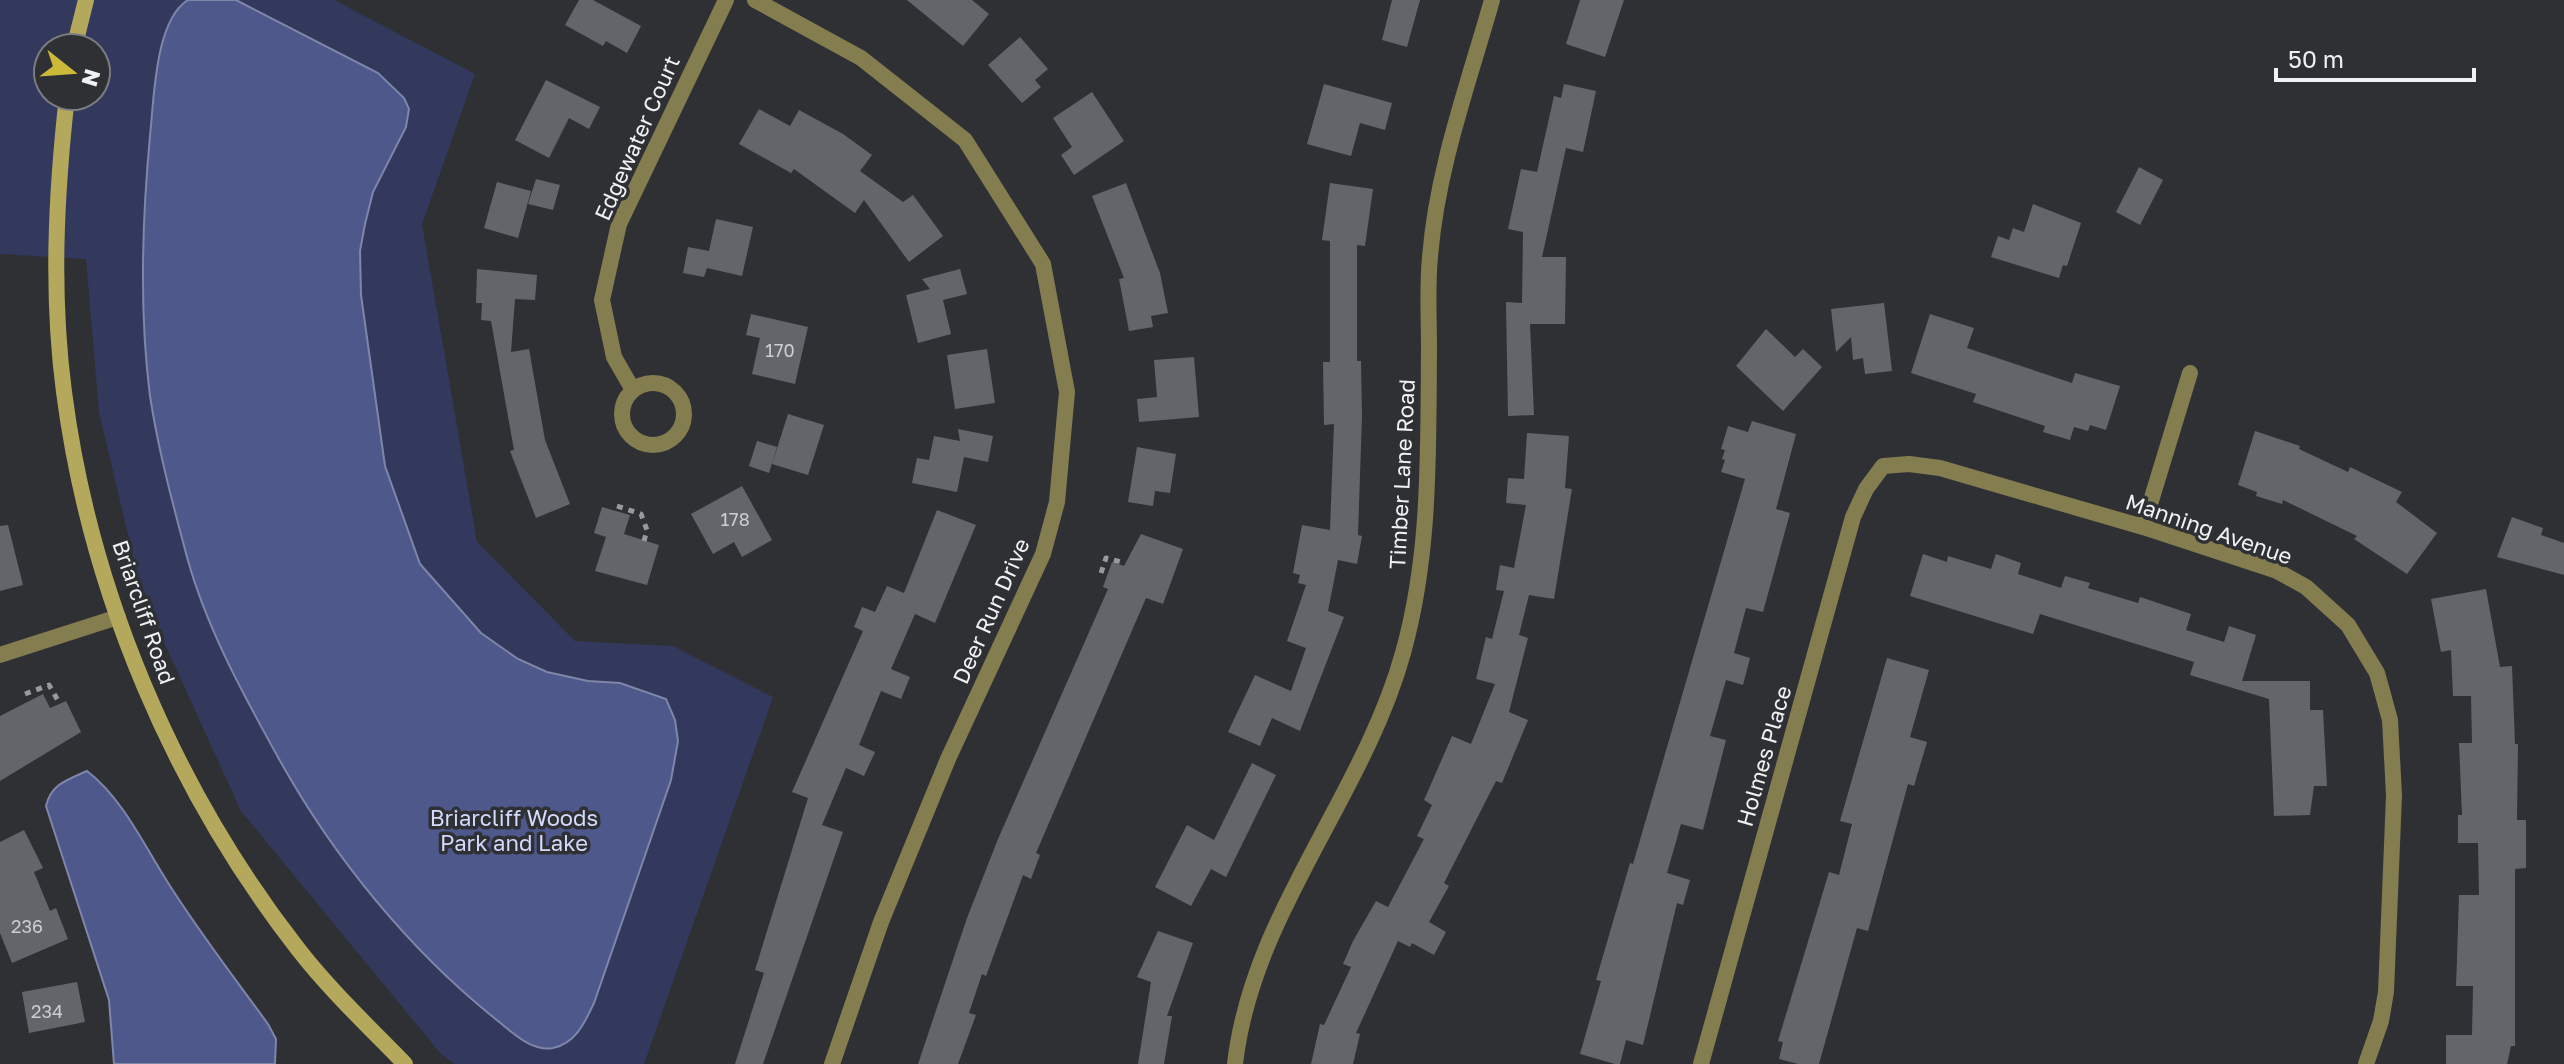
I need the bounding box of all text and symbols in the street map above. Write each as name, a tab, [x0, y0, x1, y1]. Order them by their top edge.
north arrow	[32, 32, 112, 112]
scale bar	[2276, 32, 2474, 82]
text: 50 m	[2288, 44, 2344, 73]
street label: Edgewater Court	[588, 51, 685, 224]
text: N	[76, 66, 107, 90]
house number: 170	[765, 339, 795, 361]
street label: Timber Lane Road	[1383, 378, 1420, 570]
street label: Manning Avenue	[2122, 487, 2296, 570]
house number: 178	[720, 508, 750, 530]
street label: Deer Run Drive	[946, 534, 1035, 688]
street label: Briarcliff Road	[107, 536, 182, 687]
street label: Holmes Place	[1731, 682, 1796, 829]
park label: Briarcliff Woods Park and Lake	[430, 804, 598, 856]
house number: 236	[11, 915, 43, 937]
house number: 234	[31, 1000, 63, 1022]

